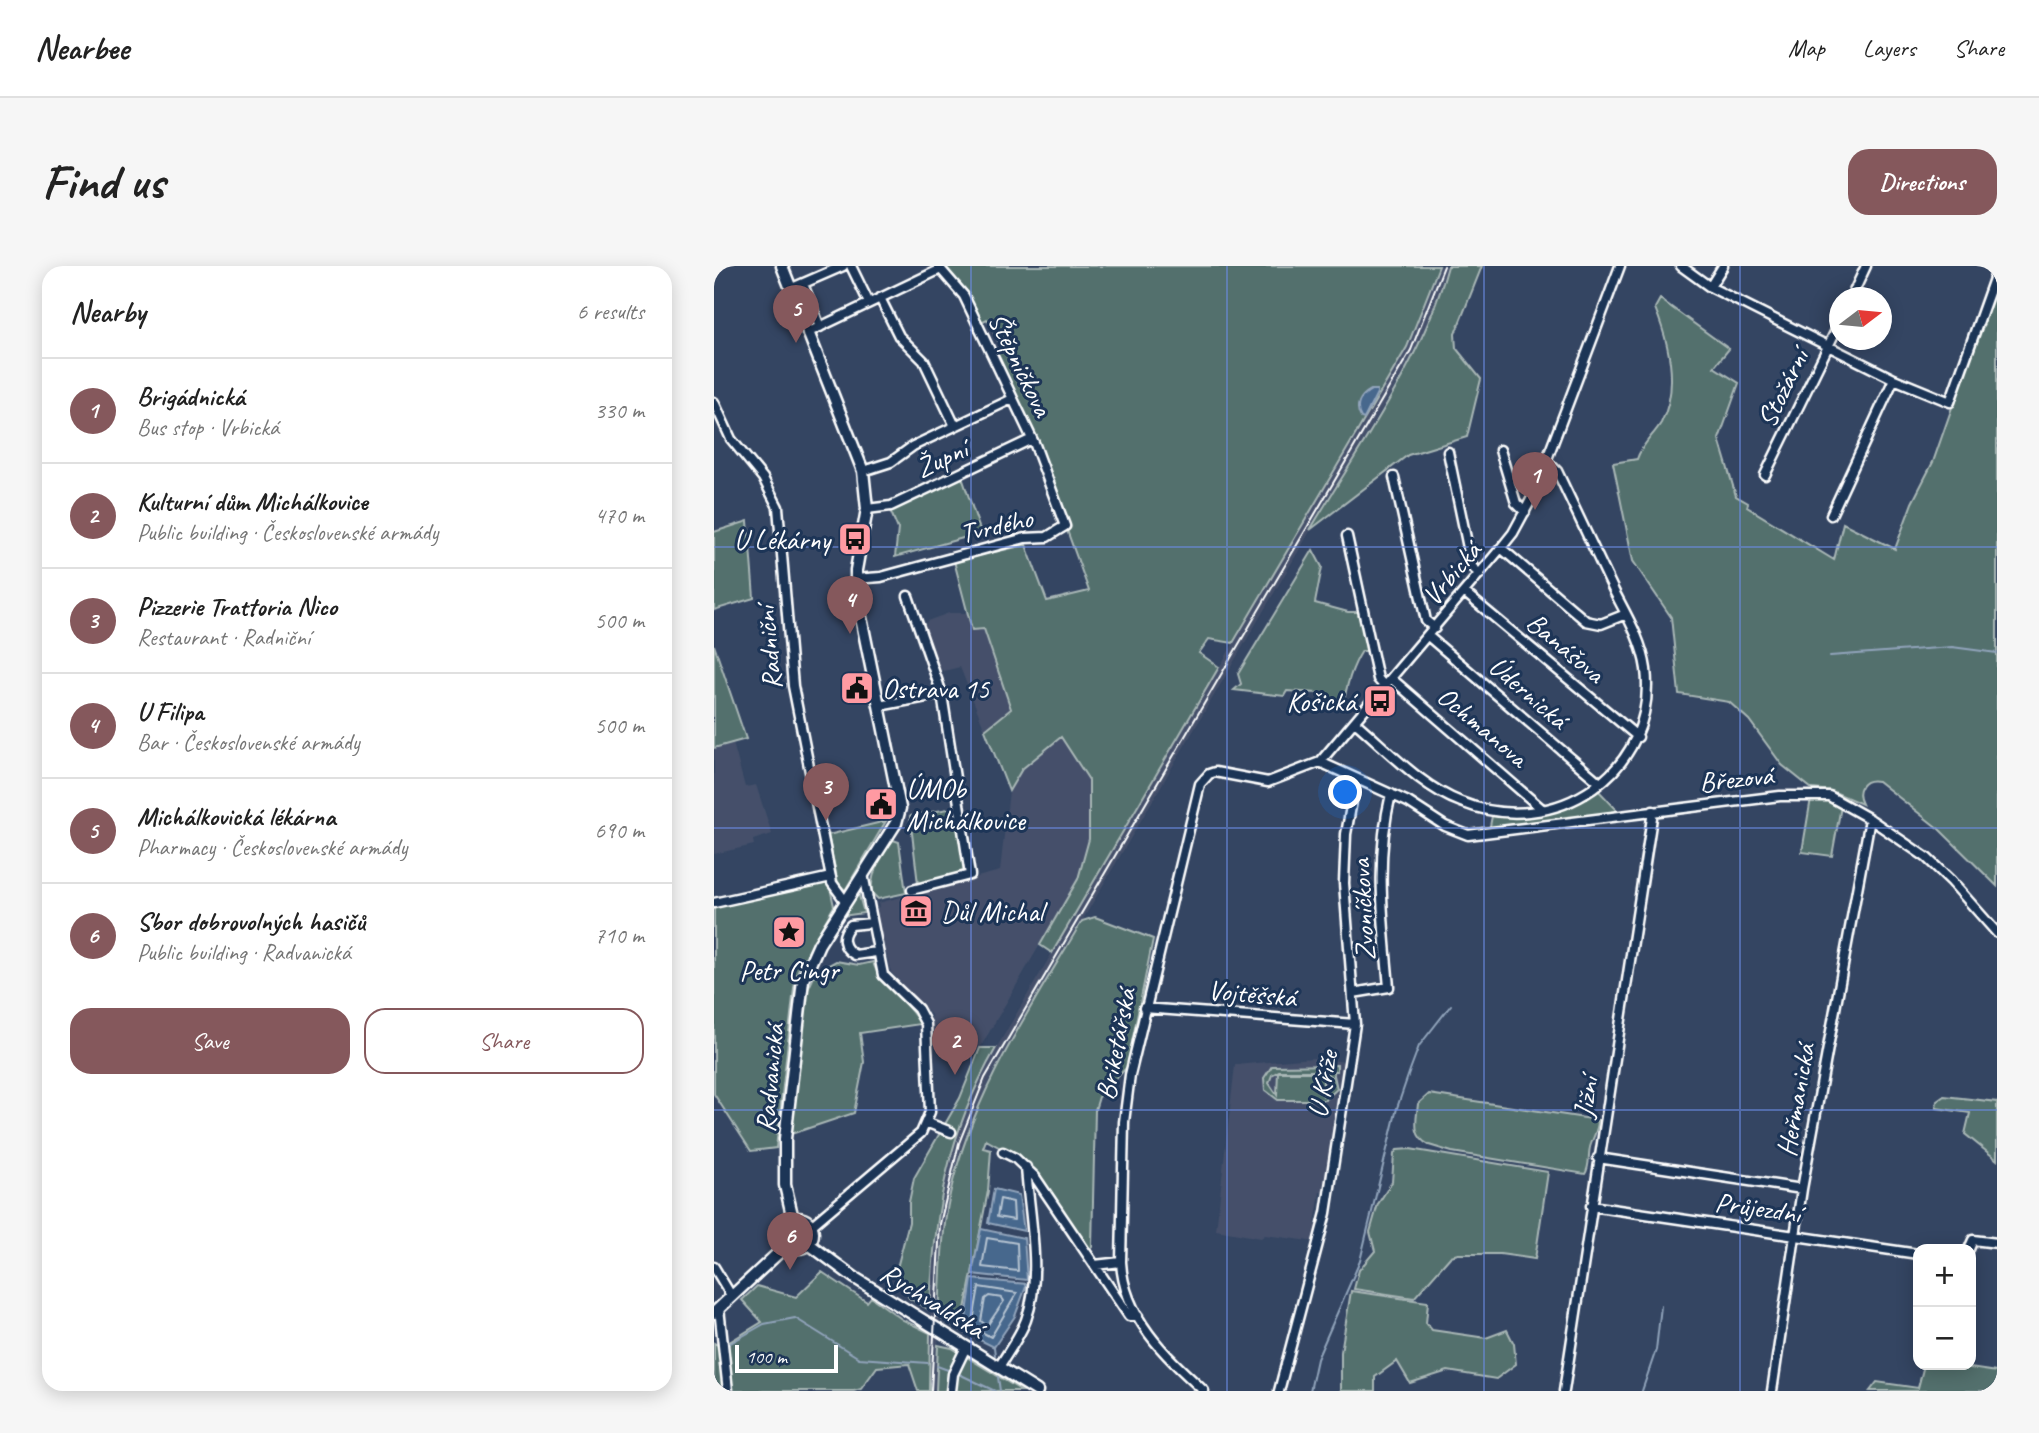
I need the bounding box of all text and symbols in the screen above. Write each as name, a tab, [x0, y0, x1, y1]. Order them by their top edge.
text: Nearbee	[35, 27, 129, 69]
text: Map	[1788, 33, 1825, 63]
text: Layers	[1863, 33, 1916, 63]
text: Share	[1954, 33, 2004, 63]
button: Directions	[1848, 149, 1997, 215]
text: Find us	[42, 151, 164, 213]
pin: 5	[773, 285, 819, 343]
north arrow	[1829, 287, 1892, 350]
text: Nearby	[70, 293, 146, 331]
text: 6 results	[577, 297, 644, 326]
street label: Štěpničkova	[980, 307, 1061, 423]
street label: Stožární	[1749, 338, 1819, 433]
text: Brigádnická	[137, 380, 245, 413]
text: 1	[88, 396, 98, 425]
text: 330 m	[595, 396, 644, 425]
text: Bus stop · Vrbická	[137, 413, 279, 442]
street label: Župní	[910, 429, 978, 486]
pin: 1	[1512, 452, 1558, 510]
text: Kulturní dům Michálkovice	[137, 485, 368, 518]
street label: Tvrdého	[957, 500, 1038, 551]
text: 2	[88, 501, 98, 530]
text: 470 m	[595, 501, 644, 530]
text: Public building · Československé armády	[137, 518, 438, 547]
bus stop icon: U Lékárny	[836, 520, 874, 558]
place label: U Lékárny	[734, 522, 832, 557]
street label: Vrbická	[1414, 532, 1490, 613]
pin: 4	[827, 576, 873, 634]
text: Pizzerie Trattoria Nico	[137, 590, 337, 623]
street label: Radniční	[747, 599, 790, 691]
street label: Banášova	[1519, 605, 1613, 691]
text: 3	[88, 606, 98, 635]
text: 500 m	[595, 606, 644, 635]
text: Restaurant · Radniční	[137, 623, 310, 652]
street label: Údernická	[1482, 648, 1578, 738]
public building icon: Ostrava 15	[838, 669, 876, 707]
place label: Ostrava 15	[882, 671, 991, 706]
street label: Ochmanova	[1430, 678, 1537, 776]
bus stop icon: Košická	[1361, 682, 1399, 720]
place label: Košická	[1286, 684, 1359, 719]
text: U Filipa	[137, 695, 204, 728]
text: 4	[88, 711, 98, 740]
text: 500 m	[595, 711, 644, 740]
text: Bar · Československé armády	[137, 728, 360, 757]
street label: Březová	[1697, 757, 1777, 800]
pin: 3	[803, 763, 849, 821]
place label: ÚMOb Michálkovice	[906, 771, 1027, 838]
your location	[1328, 775, 1362, 809]
public building icon: ÚMOb Michálkovice	[862, 785, 900, 823]
text: Michálkovická lékárna	[137, 800, 336, 833]
text: 5	[88, 816, 98, 845]
text: 690 m	[595, 816, 644, 845]
text: Pharmacy · Československé armády	[137, 833, 407, 862]
street label: Zvoníčkova	[1342, 856, 1383, 962]
museum icon: Důl Michal	[897, 892, 935, 930]
place label: Důl Michal	[941, 894, 1048, 929]
text: Sbor dobrovolných hasičů	[137, 905, 365, 938]
place icon: Petr Cingr	[770, 913, 808, 951]
text: 6	[88, 921, 98, 950]
text: 710 m	[595, 921, 644, 950]
text: Public building · Radvanická	[137, 938, 351, 967]
place label: Petr Cingr	[739, 953, 840, 988]
street label: Vojtěšská	[1206, 972, 1300, 1015]
street label: Briketářská	[1088, 983, 1144, 1103]
button: Save	[70, 1008, 350, 1074]
button: Share	[364, 1008, 644, 1074]
pin: 2	[932, 1017, 978, 1075]
street label: Radvanická	[747, 1020, 792, 1134]
street label: Heřmanická	[1768, 1038, 1823, 1159]
street label: U Kříže	[1299, 1046, 1346, 1120]
street label: Jižní	[1565, 1069, 1607, 1122]
street label: Průjezdní	[1713, 1184, 1809, 1232]
pin: 6	[767, 1212, 813, 1270]
map controls	[1913, 1244, 1976, 1370]
button: +	[1913, 1244, 1976, 1307]
street label: Rychvaldská	[874, 1255, 994, 1348]
button: −	[1913, 1307, 1976, 1370]
scale bar	[735, 1342, 838, 1374]
text: 100 m	[746, 1345, 787, 1369]

